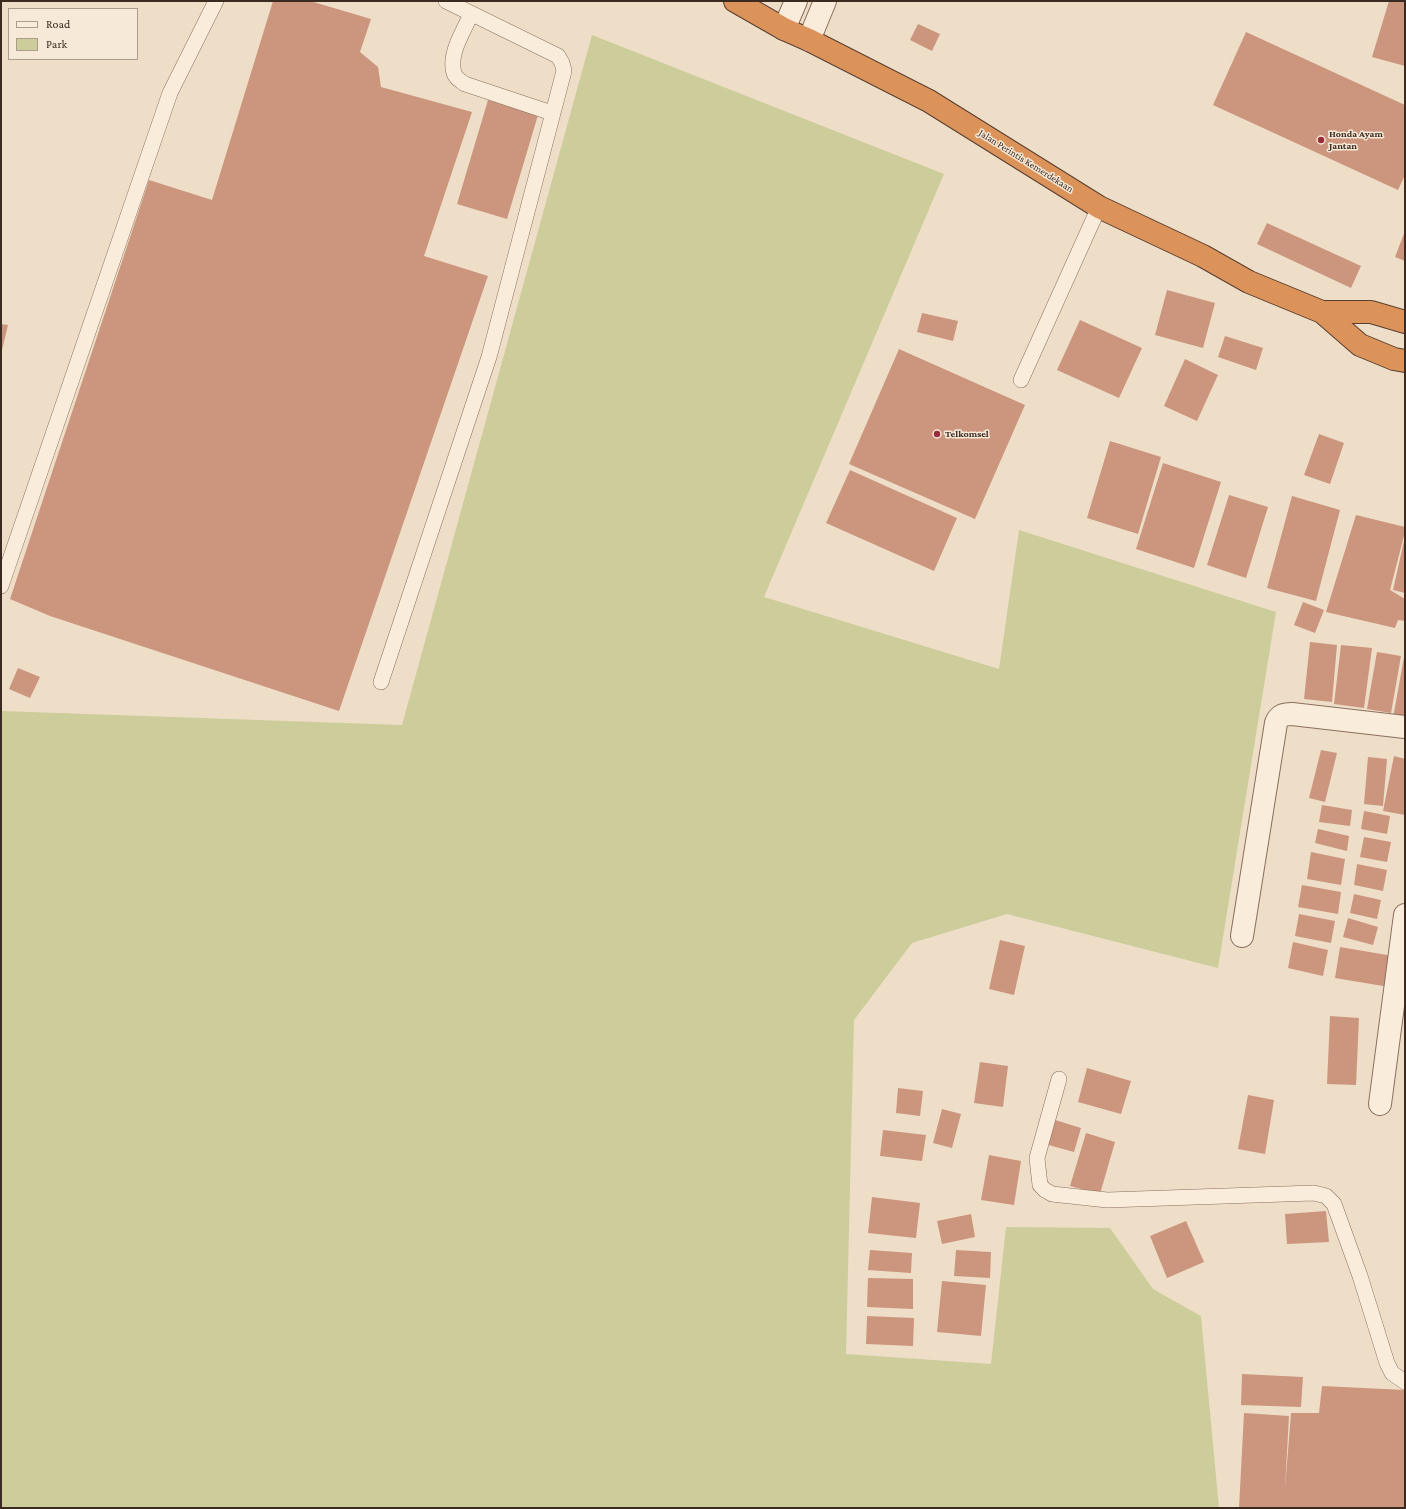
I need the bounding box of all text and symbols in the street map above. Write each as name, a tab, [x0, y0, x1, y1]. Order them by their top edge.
legend	[8, 8, 138, 60]
text: Road	[46, 17, 70, 31]
text: Park	[46, 37, 67, 51]
street label: Jalan Perintis Kemerdekaan	[976, 127, 1076, 195]
place label: Honda Ayam Jantan	[1329, 128, 1383, 152]
marker: Honda Ayam Jantan	[1316, 135, 1326, 145]
place label: Telkomsel	[945, 428, 989, 440]
marker: Telkomsel	[932, 429, 942, 439]

